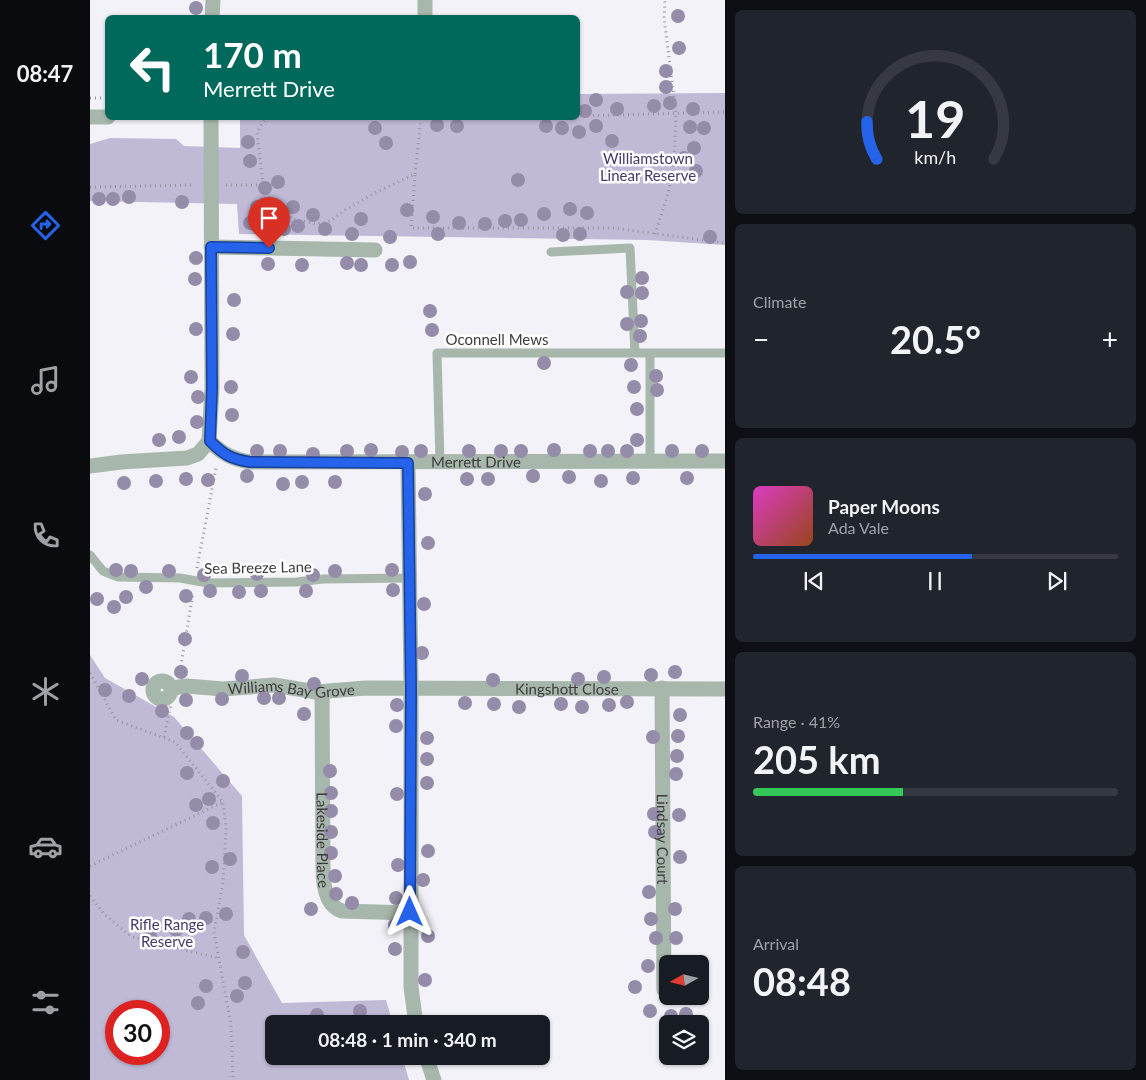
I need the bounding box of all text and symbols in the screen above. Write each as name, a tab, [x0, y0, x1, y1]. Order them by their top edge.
text: 170 m	[203, 33, 302, 75]
icon: left	[120, 35, 185, 100]
text: 08:47	[17, 60, 73, 87]
text: Merrett Drive	[203, 75, 335, 102]
text: 19	[905, 87, 966, 149]
text: km/h	[915, 146, 956, 168]
park label: Williamstown Linear Reserve	[600, 149, 696, 184]
pin	[248, 197, 290, 248]
icon: arrive	[255, 204, 283, 232]
icon: directions	[28, 208, 63, 243]
text: Climate	[753, 292, 806, 311]
text: 20.5°	[890, 316, 981, 362]
text: −	[753, 322, 769, 356]
text: +	[1102, 322, 1118, 356]
street label: Oconnell Mews	[446, 330, 548, 348]
icon: music	[28, 363, 63, 398]
street label: Merrett Drive	[431, 452, 521, 471]
text: Paper Moons	[828, 495, 940, 518]
icon: phone	[28, 518, 63, 553]
text: Ada Vale	[828, 518, 889, 537]
street label: Sea Breeze Lane	[204, 557, 312, 577]
icon: previous	[800, 567, 828, 595]
icon: pause	[921, 567, 949, 595]
icon: next	[1043, 567, 1071, 595]
icon: climate	[28, 674, 63, 709]
street label: Williams Bay Grove	[227, 676, 356, 701]
street label: Kingshott Close	[515, 679, 619, 698]
text: Range · 41%	[753, 712, 840, 731]
text: 205 km	[753, 736, 881, 782]
street label: Lakeside Place	[314, 792, 333, 889]
street label: Lindsay Court	[654, 794, 672, 885]
icon: car	[28, 829, 63, 864]
position arrow	[383, 885, 435, 937]
park label: Rifle Range Reserve	[130, 915, 204, 950]
text: Arrival	[753, 934, 799, 953]
north arrow	[659, 955, 709, 1005]
map controls	[659, 955, 709, 1065]
text: 08:48	[753, 958, 851, 1004]
icon: filters	[28, 985, 63, 1020]
speed limit sign: 30	[105, 1000, 170, 1065]
button: layers	[659, 1015, 709, 1065]
text: 08:48 · 1 min · 340 m	[318, 1028, 497, 1051]

